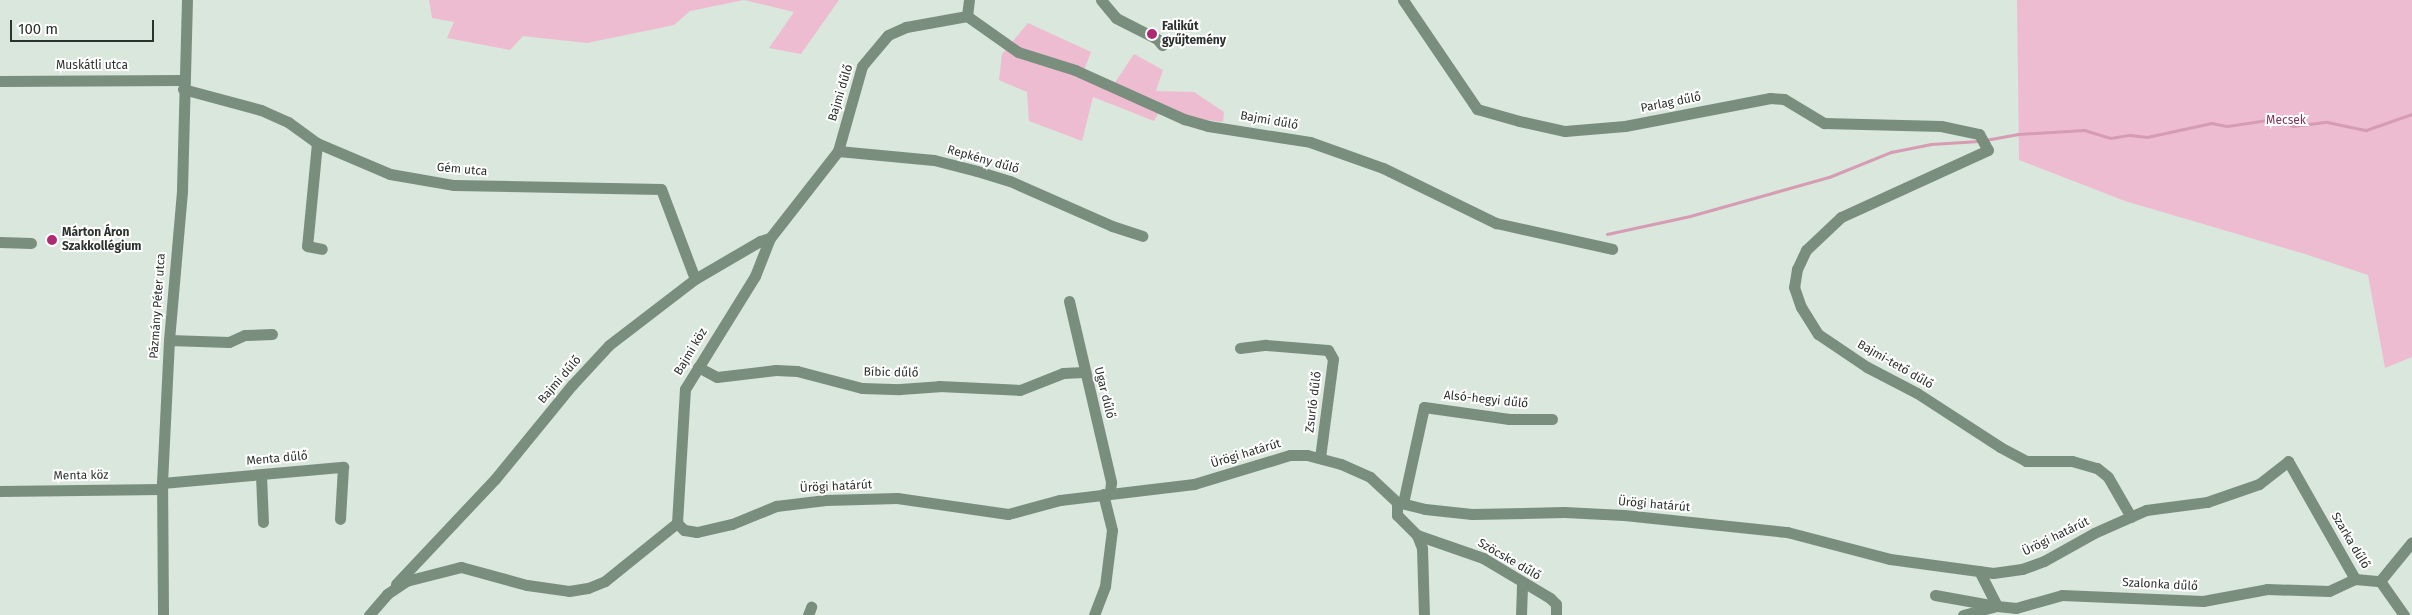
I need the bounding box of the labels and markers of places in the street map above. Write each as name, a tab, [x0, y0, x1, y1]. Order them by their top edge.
place label: Falikút gyűjtemény	[1162, 20, 1226, 48]
marker: Falikút gyűjtemény	[1146, 28, 1158, 40]
place label: Márton Áron Szakkollégium	[62, 226, 141, 254]
marker: Márton Áron Szakkollégium	[46, 234, 58, 246]

